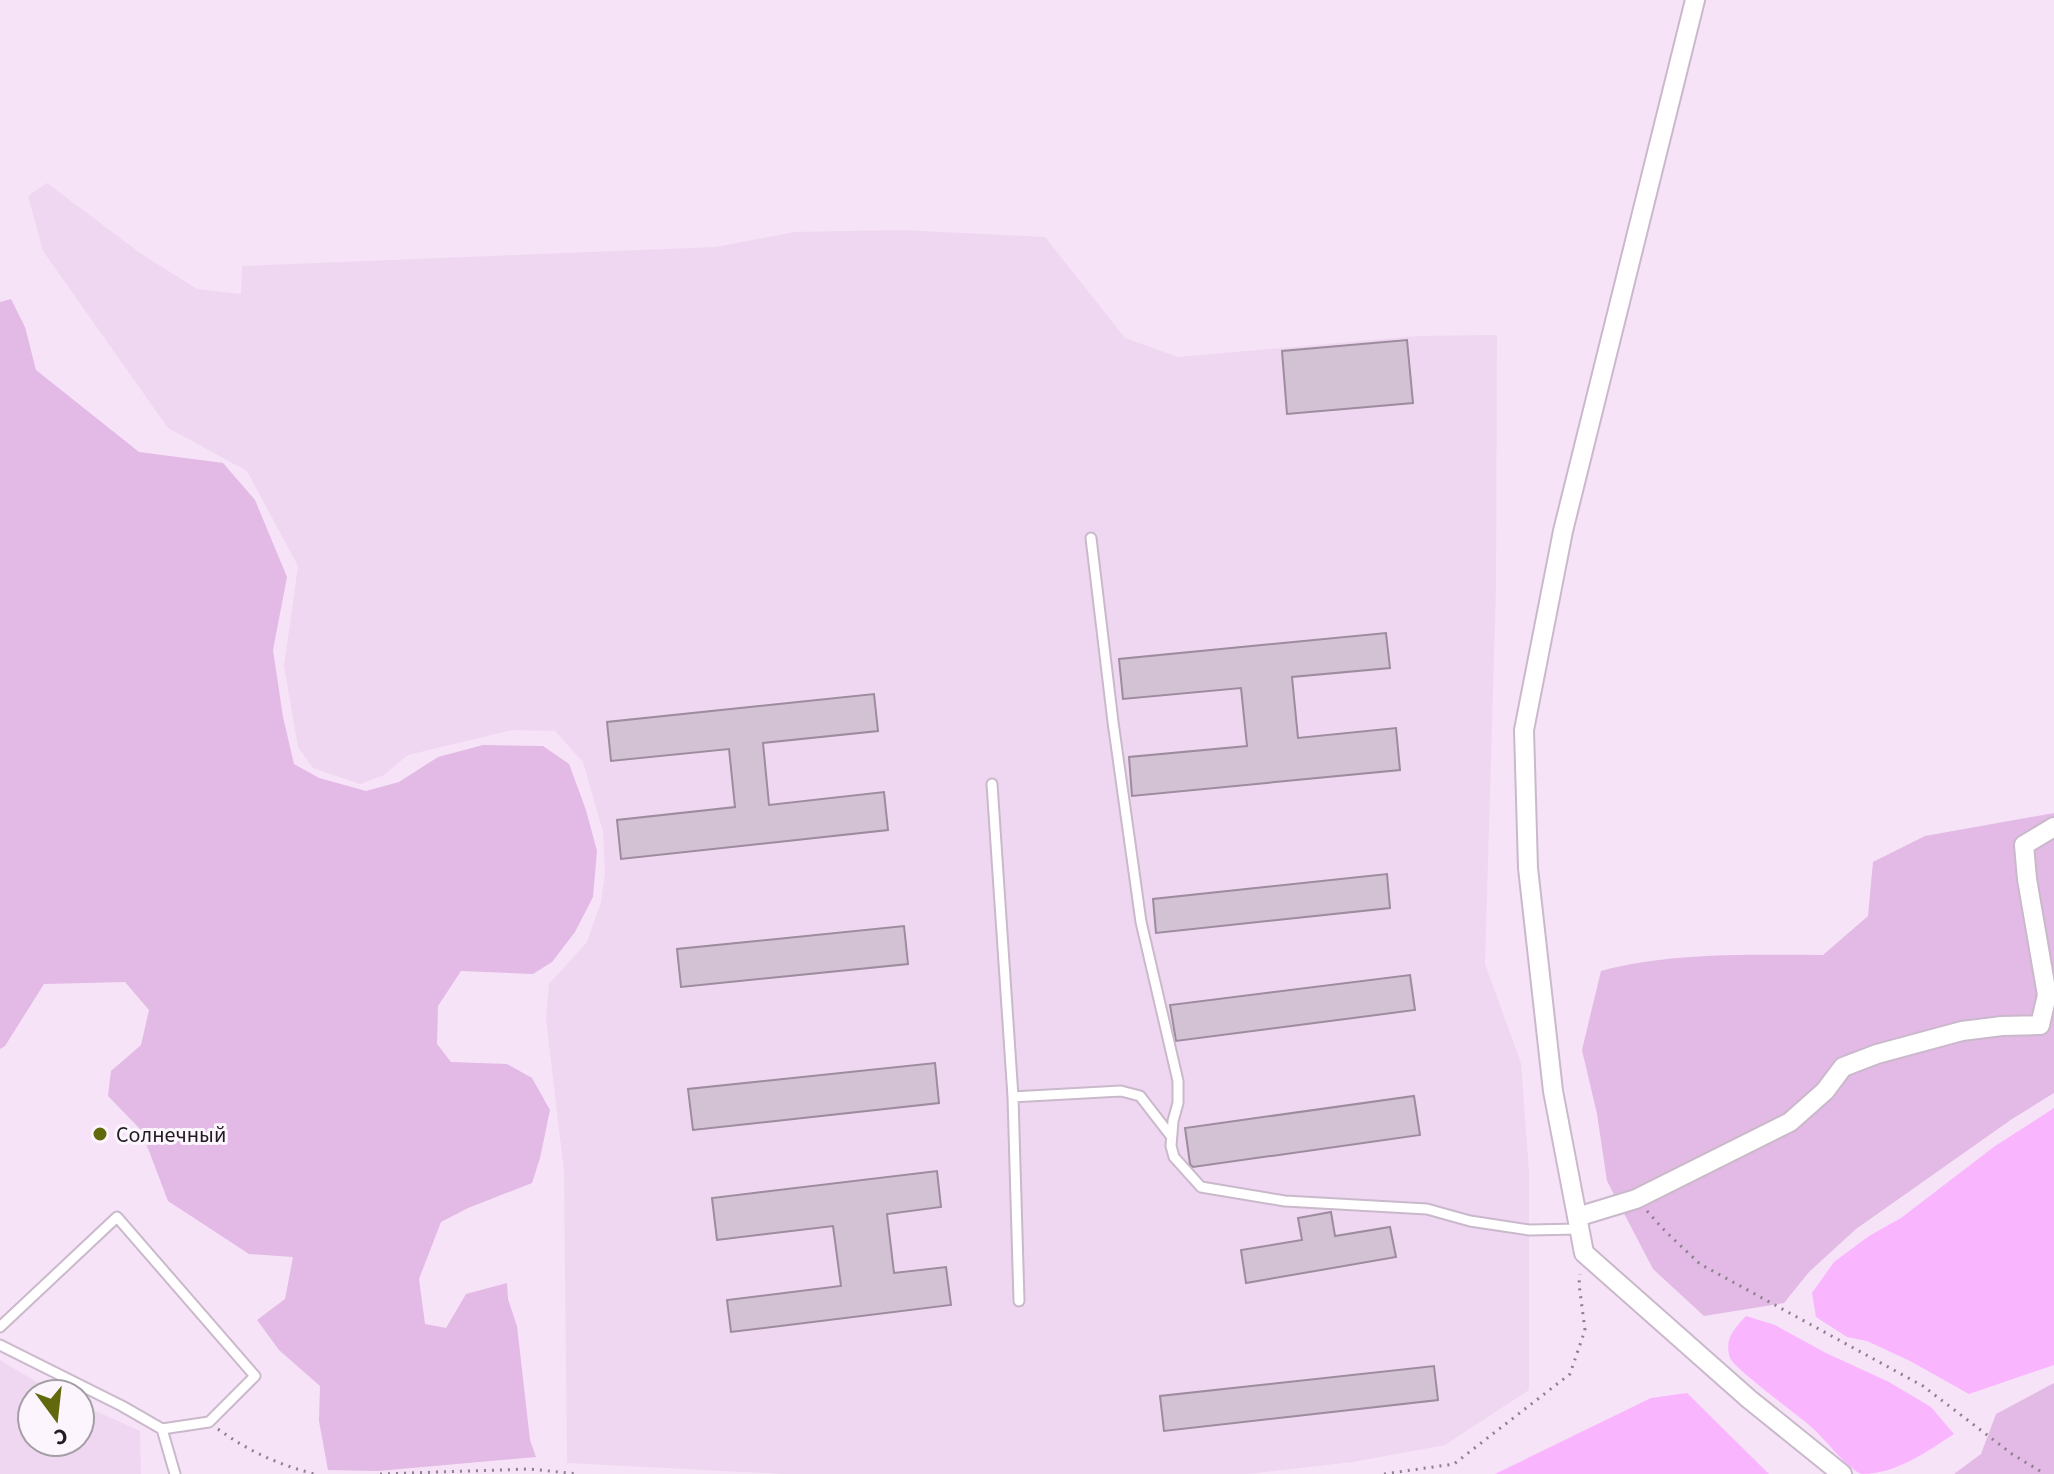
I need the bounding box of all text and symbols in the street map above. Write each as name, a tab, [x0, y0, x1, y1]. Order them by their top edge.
place label: Солнечный	[116, 1119, 226, 1151]
marker: Солнечный	[91, 1125, 109, 1143]
north arrow	[16, 1378, 96, 1458]
text: С	[50, 1419, 71, 1454]

